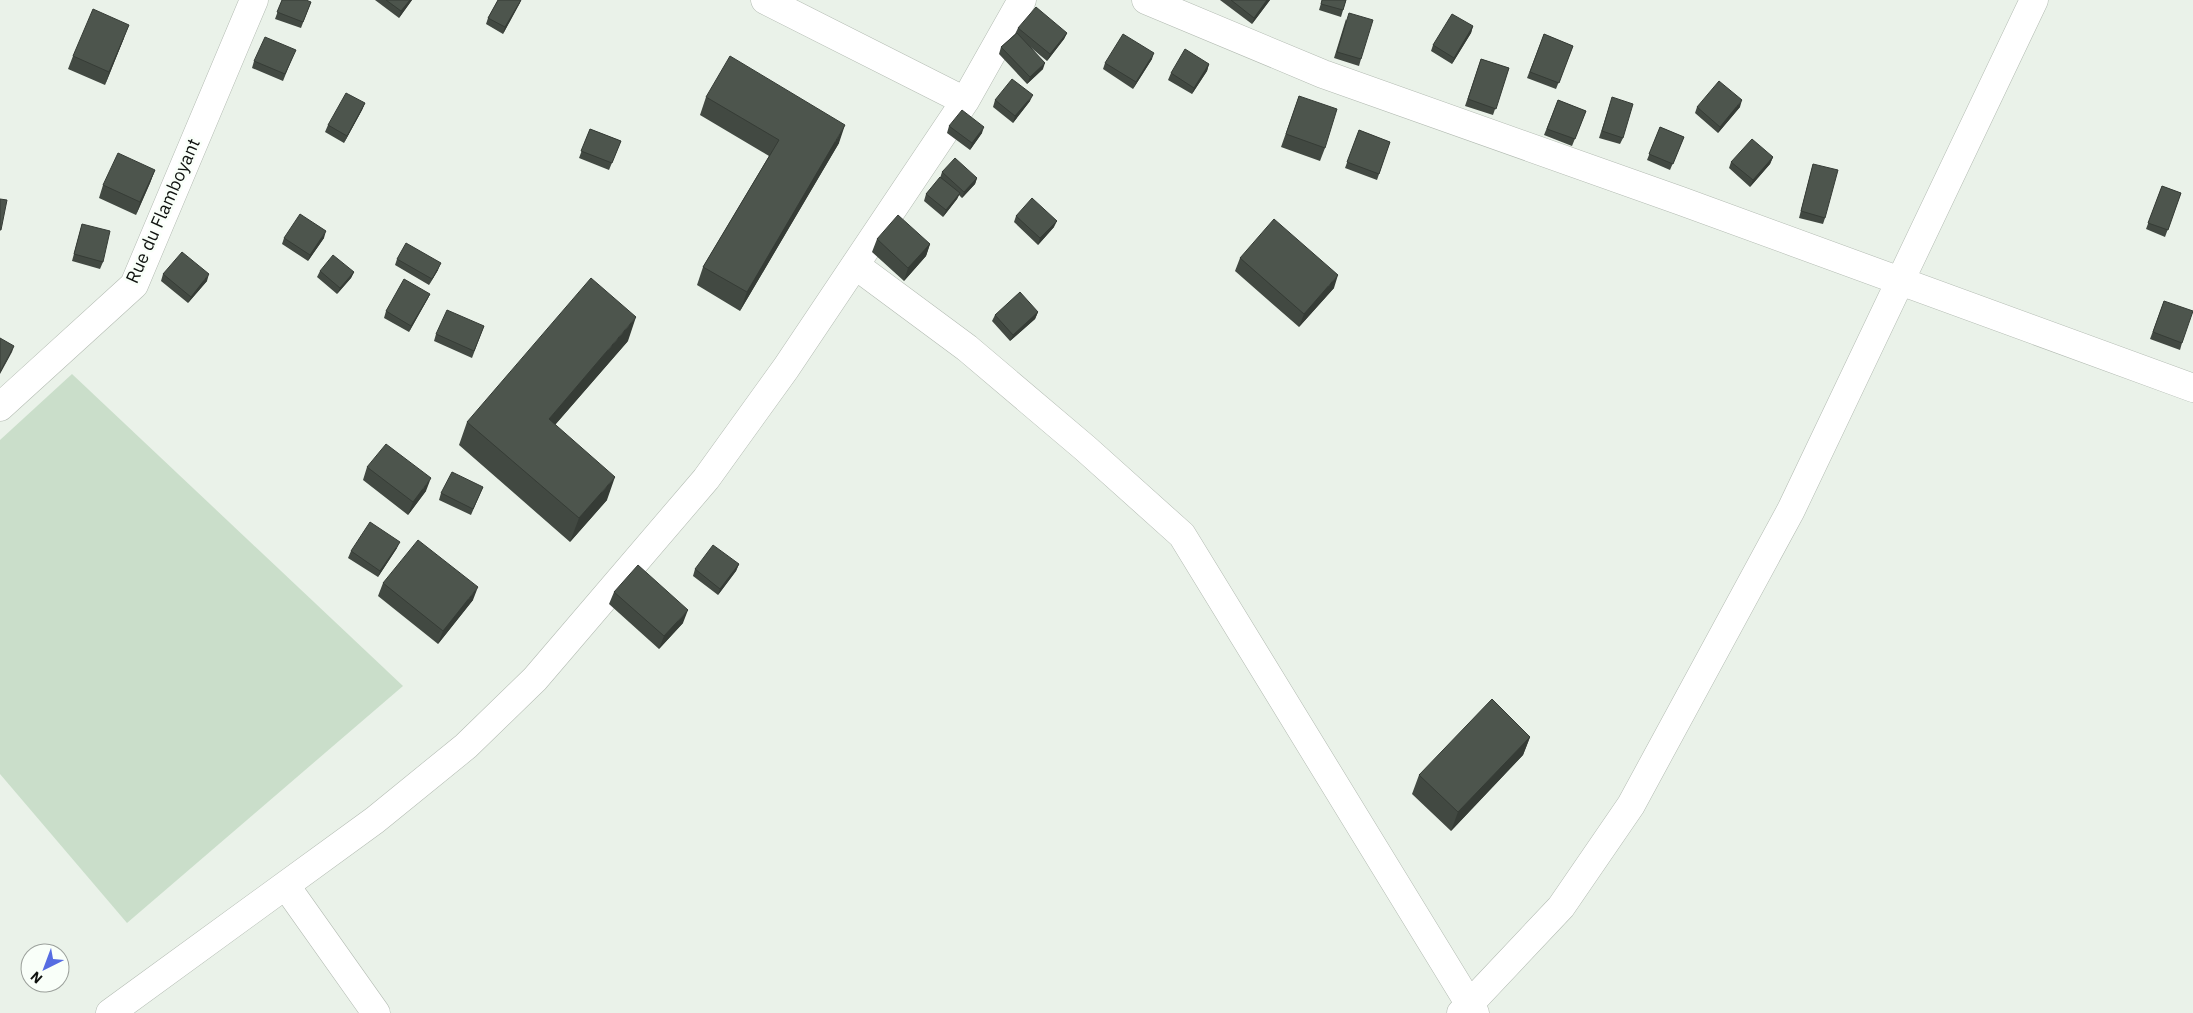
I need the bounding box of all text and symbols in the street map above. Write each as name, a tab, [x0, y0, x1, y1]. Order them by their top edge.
street label: Rue du Flamboyant	[120, 135, 205, 287]
north arrow	[20, 943, 70, 993]
text: N	[27, 968, 46, 988]

